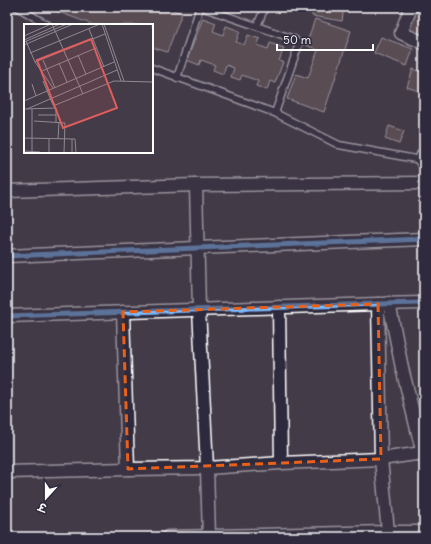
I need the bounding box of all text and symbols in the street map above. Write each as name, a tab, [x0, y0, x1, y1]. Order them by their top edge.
inset map	[24, 24, 153, 153]
scale bar	[277, 26, 373, 52]
text: 50 m	[283, 32, 312, 47]
north arrow	[26, 478, 66, 518]
text: उ	[35, 499, 49, 516]

